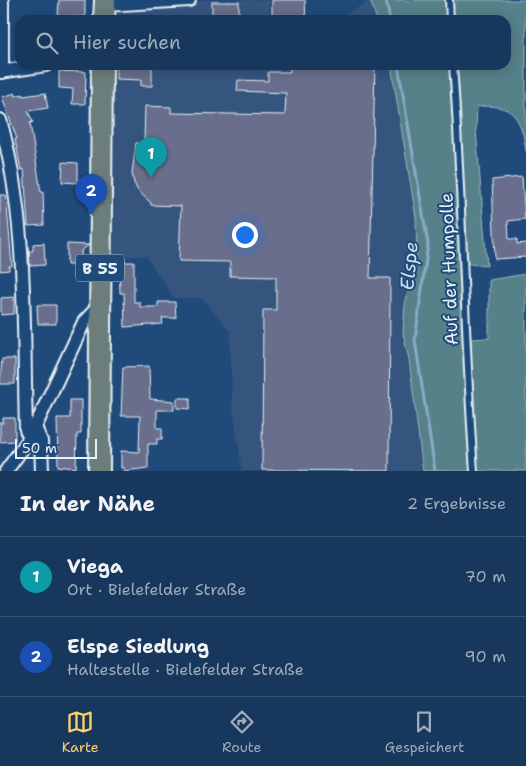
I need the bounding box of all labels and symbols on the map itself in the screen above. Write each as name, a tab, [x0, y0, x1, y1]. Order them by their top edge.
pin: 1	[135, 137, 167, 178]
pin: 2	[75, 174, 107, 215]
street label: Auf der Humpolle	[434, 192, 464, 346]
your location	[232, 222, 258, 248]
water label: Elspe	[394, 241, 424, 291]
road number: B 55	[76, 254, 124, 282]
scale bar	[15, 436, 98, 459]

